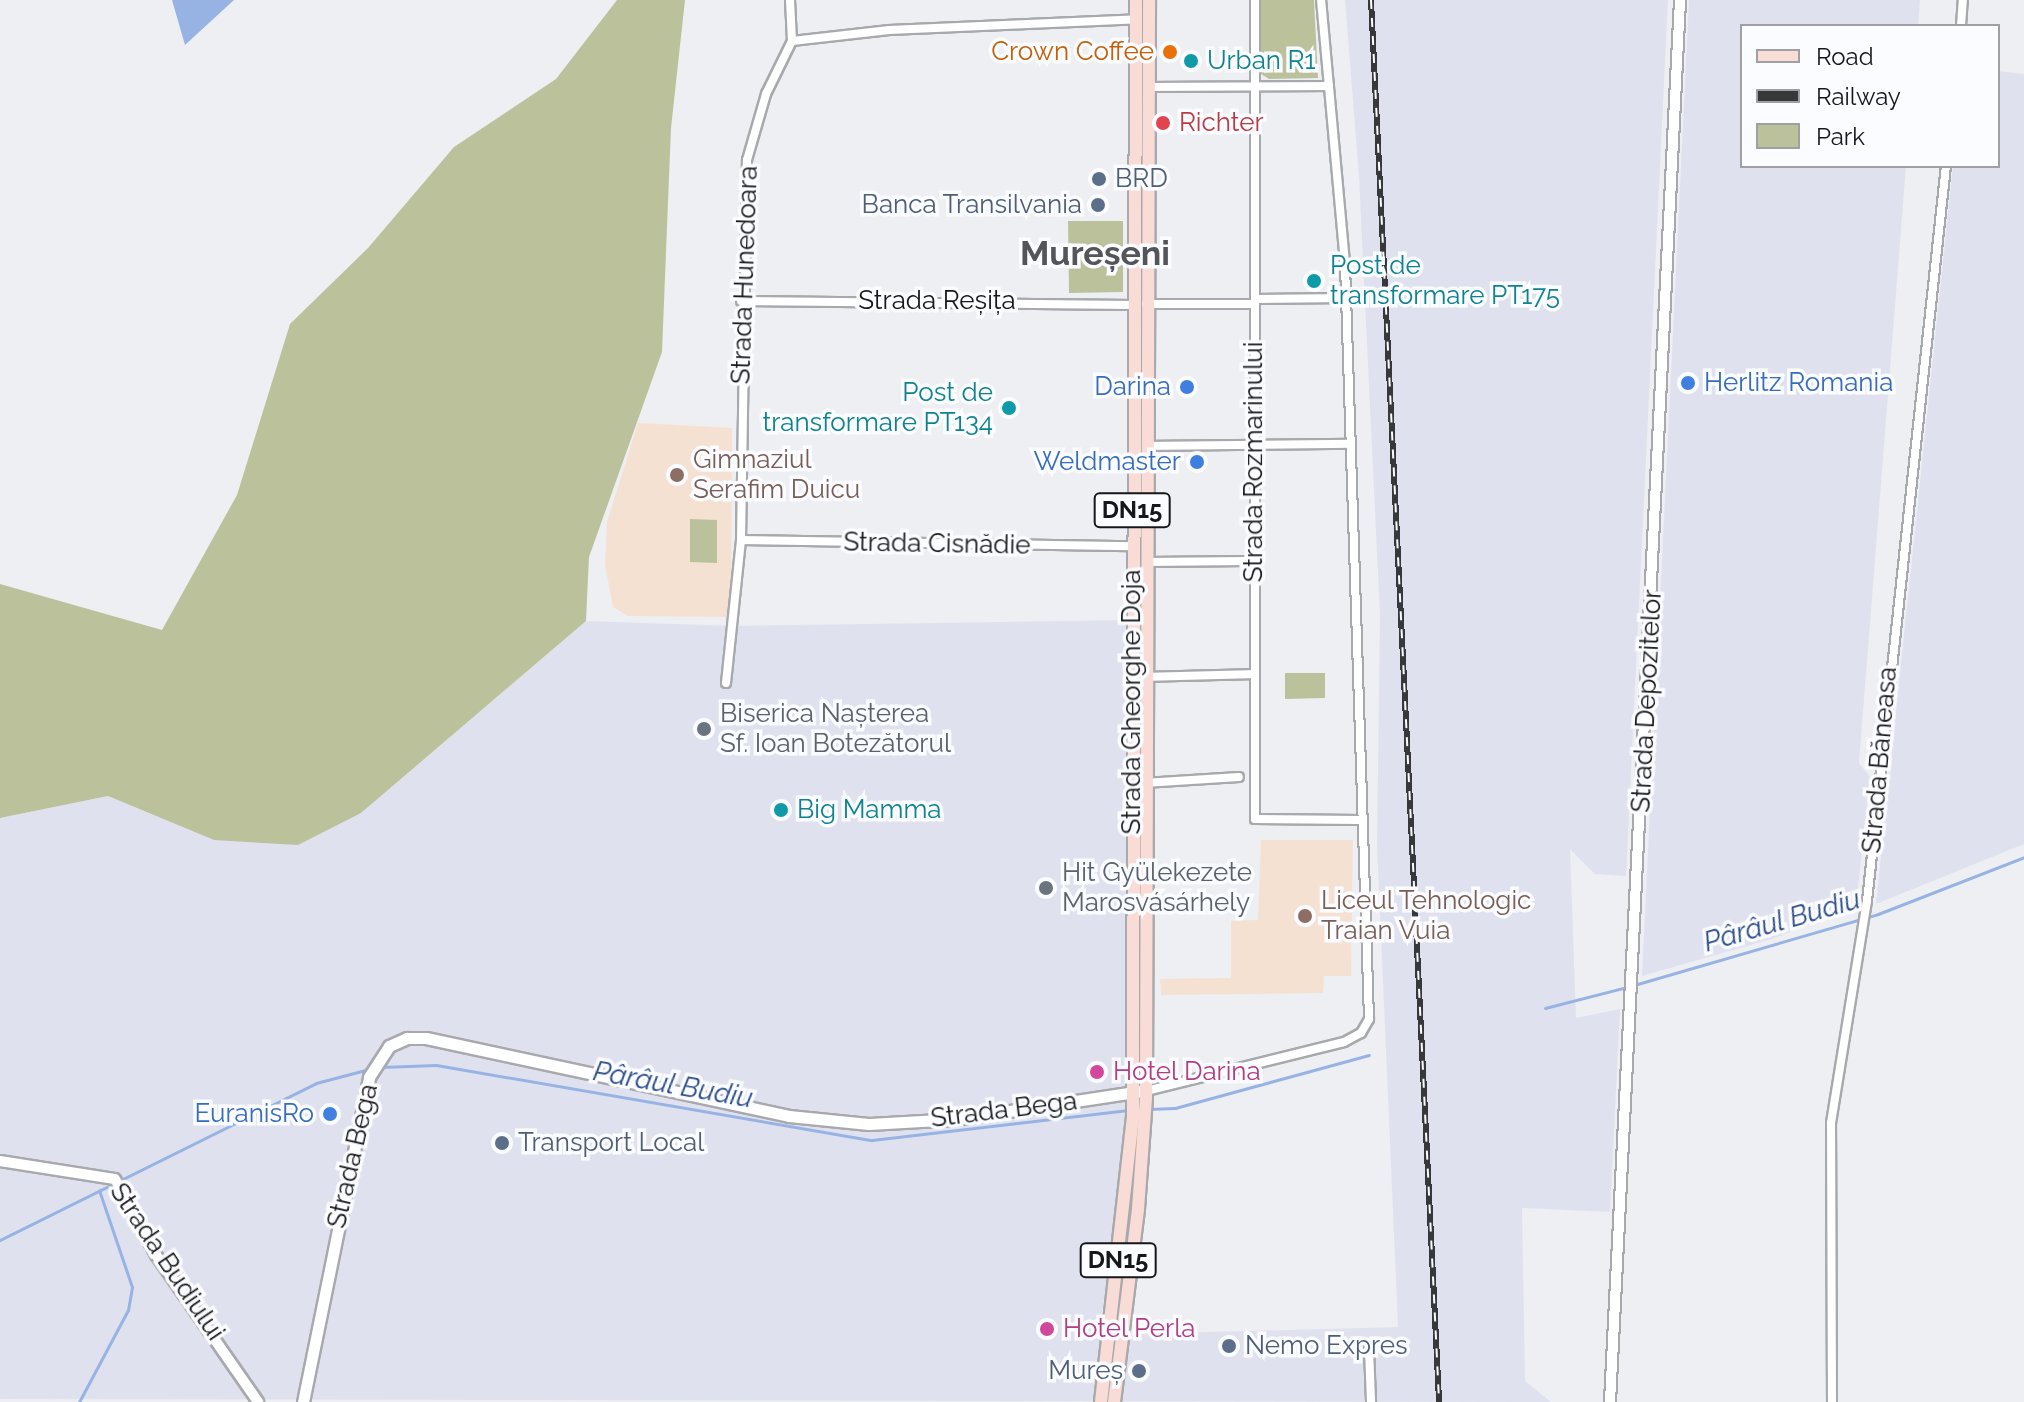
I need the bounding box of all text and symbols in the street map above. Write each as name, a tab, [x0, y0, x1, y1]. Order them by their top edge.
legend	[1740, 24, 2000, 168]
place label: Crown Coffee	[991, 36, 1154, 68]
text: Road	[1816, 42, 1874, 71]
marker: Crown Coffee	[1161, 43, 1179, 61]
place label: Urban R1	[1207, 45, 1316, 77]
marker: Urban R1	[1182, 52, 1200, 70]
text: Railway	[1816, 82, 1901, 111]
place label: Richter	[1179, 107, 1264, 139]
marker: Richter	[1154, 114, 1172, 132]
text: Park	[1816, 122, 1865, 151]
place label: BRD	[1115, 163, 1168, 195]
street label: Strada Hunedoara	[726, 165, 764, 385]
marker: BRD	[1090, 170, 1108, 188]
place label: Banca Transilvania	[861, 189, 1082, 221]
marker: Banca Transilvania	[1089, 196, 1107, 214]
district label: Mureșeni	[1020, 234, 1170, 274]
place label: Post de transformare PT175	[1330, 250, 1560, 312]
marker: Post de transformare PT175	[1305, 272, 1323, 290]
street label: Strada Reșița	[858, 285, 1016, 317]
street label: Strada Rozmarinului	[1238, 342, 1270, 582]
place label: Herlitz Romania	[1704, 367, 1893, 399]
place label: Darina	[1094, 371, 1171, 403]
marker: Herlitz Romania	[1679, 374, 1697, 392]
place label: Post de transformare PT134	[762, 377, 993, 438]
marker: Darina	[1178, 378, 1196, 396]
marker: Post de transformare PT134	[1000, 399, 1018, 417]
place label: Gimnaziul Serafim Duicu	[693, 444, 860, 506]
place label: Weldmaster	[1034, 446, 1181, 478]
marker: Weldmaster	[1188, 453, 1206, 471]
marker: Gimnaziul Serafim Duicu	[668, 466, 686, 484]
road number: DN15	[1092, 490, 1172, 530]
street label: Strada Cisnădie	[843, 527, 1031, 561]
street label: Strada Gheorghe Doja	[1116, 570, 1148, 834]
street label: Strada Depozitelor	[1626, 589, 1668, 813]
street label: Strada Băneasa	[1856, 665, 1904, 855]
place label: Biserica Nașterea Sf. Ioan Botezătorul	[720, 698, 951, 760]
marker: Biserica Nașterea Sf. Ioan Botezătorul	[695, 720, 713, 738]
place label: Big Mamma	[797, 794, 941, 826]
marker: Big Mamma	[772, 801, 790, 819]
place label: Hit Gyülekezete Marosvásárhely	[1062, 857, 1252, 918]
marker: Hit Gyülekezete Marosvásárhely	[1037, 879, 1055, 897]
water label: Pârâul Budiu	[1699, 883, 1865, 959]
place label: Liceul Tehnologic Traian Vuia	[1321, 885, 1533, 946]
marker: Liceul Tehnologic Traian Vuia	[1296, 907, 1314, 925]
water label: Pârâul Budiu	[590, 1054, 756, 1116]
place label: Hotel Darina	[1113, 1056, 1261, 1088]
marker: Hotel Darina	[1088, 1063, 1106, 1081]
street label: Strada Bega	[321, 1081, 385, 1231]
street label: Strada Bega	[929, 1086, 1079, 1134]
place label: EuranisRo	[195, 1098, 314, 1130]
marker: EuranisRo	[321, 1105, 339, 1123]
place label: Transport Local	[518, 1127, 704, 1159]
marker: Transport Local	[493, 1134, 511, 1152]
street label: Strada Budiului	[103, 1178, 231, 1346]
road number: DN15	[1078, 1240, 1158, 1280]
place label: Hotel Perla	[1063, 1313, 1196, 1345]
marker: Hotel Perla	[1038, 1320, 1056, 1338]
place label: Nemo Expres	[1245, 1330, 1408, 1362]
marker: Nemo Expres	[1220, 1337, 1238, 1355]
place label: Mureș	[1048, 1355, 1123, 1387]
marker: Mureș	[1130, 1362, 1148, 1380]

